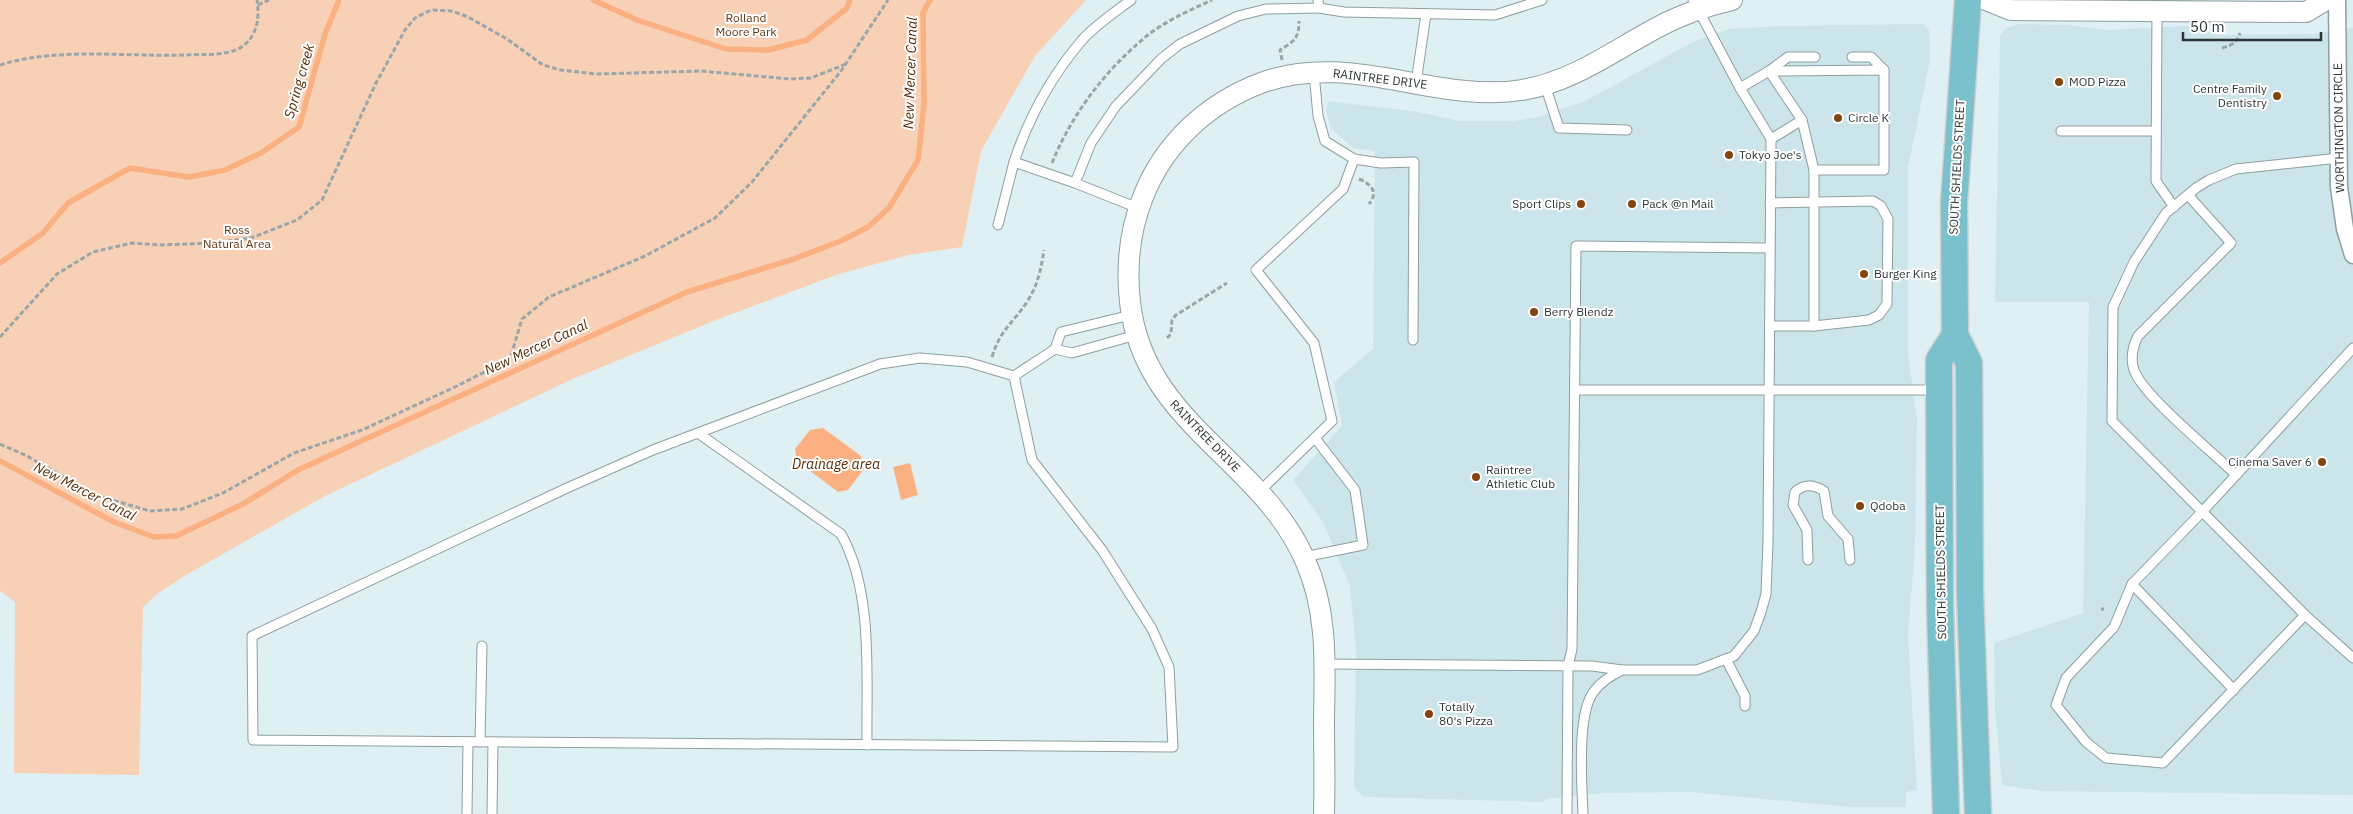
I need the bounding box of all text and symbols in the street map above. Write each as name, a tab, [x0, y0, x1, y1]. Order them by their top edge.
park label: Rolland Moore Park	[715, 10, 777, 39]
scale bar	[2183, 10, 2320, 42]
water label: New Mercer Canal	[899, 16, 921, 129]
text: 50 m	[2190, 17, 2225, 36]
water label: Spring creek	[280, 41, 318, 120]
street label: WORTHINGTON CIRCLE	[2330, 63, 2347, 193]
street label: RAINTREE DRIVE	[1332, 65, 1428, 92]
place label: MOD Pizza	[2069, 74, 2127, 89]
marker: MOD Pizza	[2053, 76, 2065, 88]
place label: Centre Family Dentistry	[2193, 81, 2267, 110]
marker: Centre Family Dentistry	[2271, 90, 2283, 102]
street label: SOUTH SHIELDS STREET	[1945, 99, 1968, 235]
place label: Circle K	[1848, 110, 1890, 125]
marker: Circle K	[1832, 112, 1844, 124]
place label: Tokyo Joe's	[1739, 147, 1802, 162]
marker: Tokyo Joe's	[1723, 149, 1735, 161]
place label: Sport Clips	[1512, 196, 1571, 211]
place label: Pack @n Mail	[1642, 196, 1714, 211]
marker: Sport Clips	[1575, 198, 1587, 210]
marker: Pack @n Mail	[1626, 198, 1638, 210]
park label: Ross Natural Area	[203, 222, 271, 251]
place label: Burger King	[1874, 266, 1937, 281]
marker: Burger King	[1858, 268, 1870, 280]
place label: Berry Blendz	[1544, 304, 1614, 319]
marker: Berry Blendz	[1528, 306, 1540, 318]
water label: New Mercer Canal	[481, 315, 591, 379]
street label: RAINTREE DRIVE	[1167, 396, 1244, 475]
place label: Cinema Saver 6	[2228, 454, 2312, 469]
water label: Drainage area	[792, 455, 880, 473]
marker: Cinema Saver 6	[2316, 456, 2328, 468]
water label: New Mercer Canal	[31, 458, 139, 525]
place label: Raintree Athletic Club	[1486, 462, 1555, 491]
marker: Raintree Athletic Club	[1470, 471, 1482, 483]
place label: Qdoba	[1870, 498, 1906, 513]
marker: Qdoba	[1854, 500, 1866, 512]
street label: SOUTH SHIELDS STREET	[1932, 504, 1949, 640]
place label: Totally 80's Pizza	[1439, 699, 1493, 728]
marker: Totally 80's Pizza	[1423, 708, 1435, 720]

